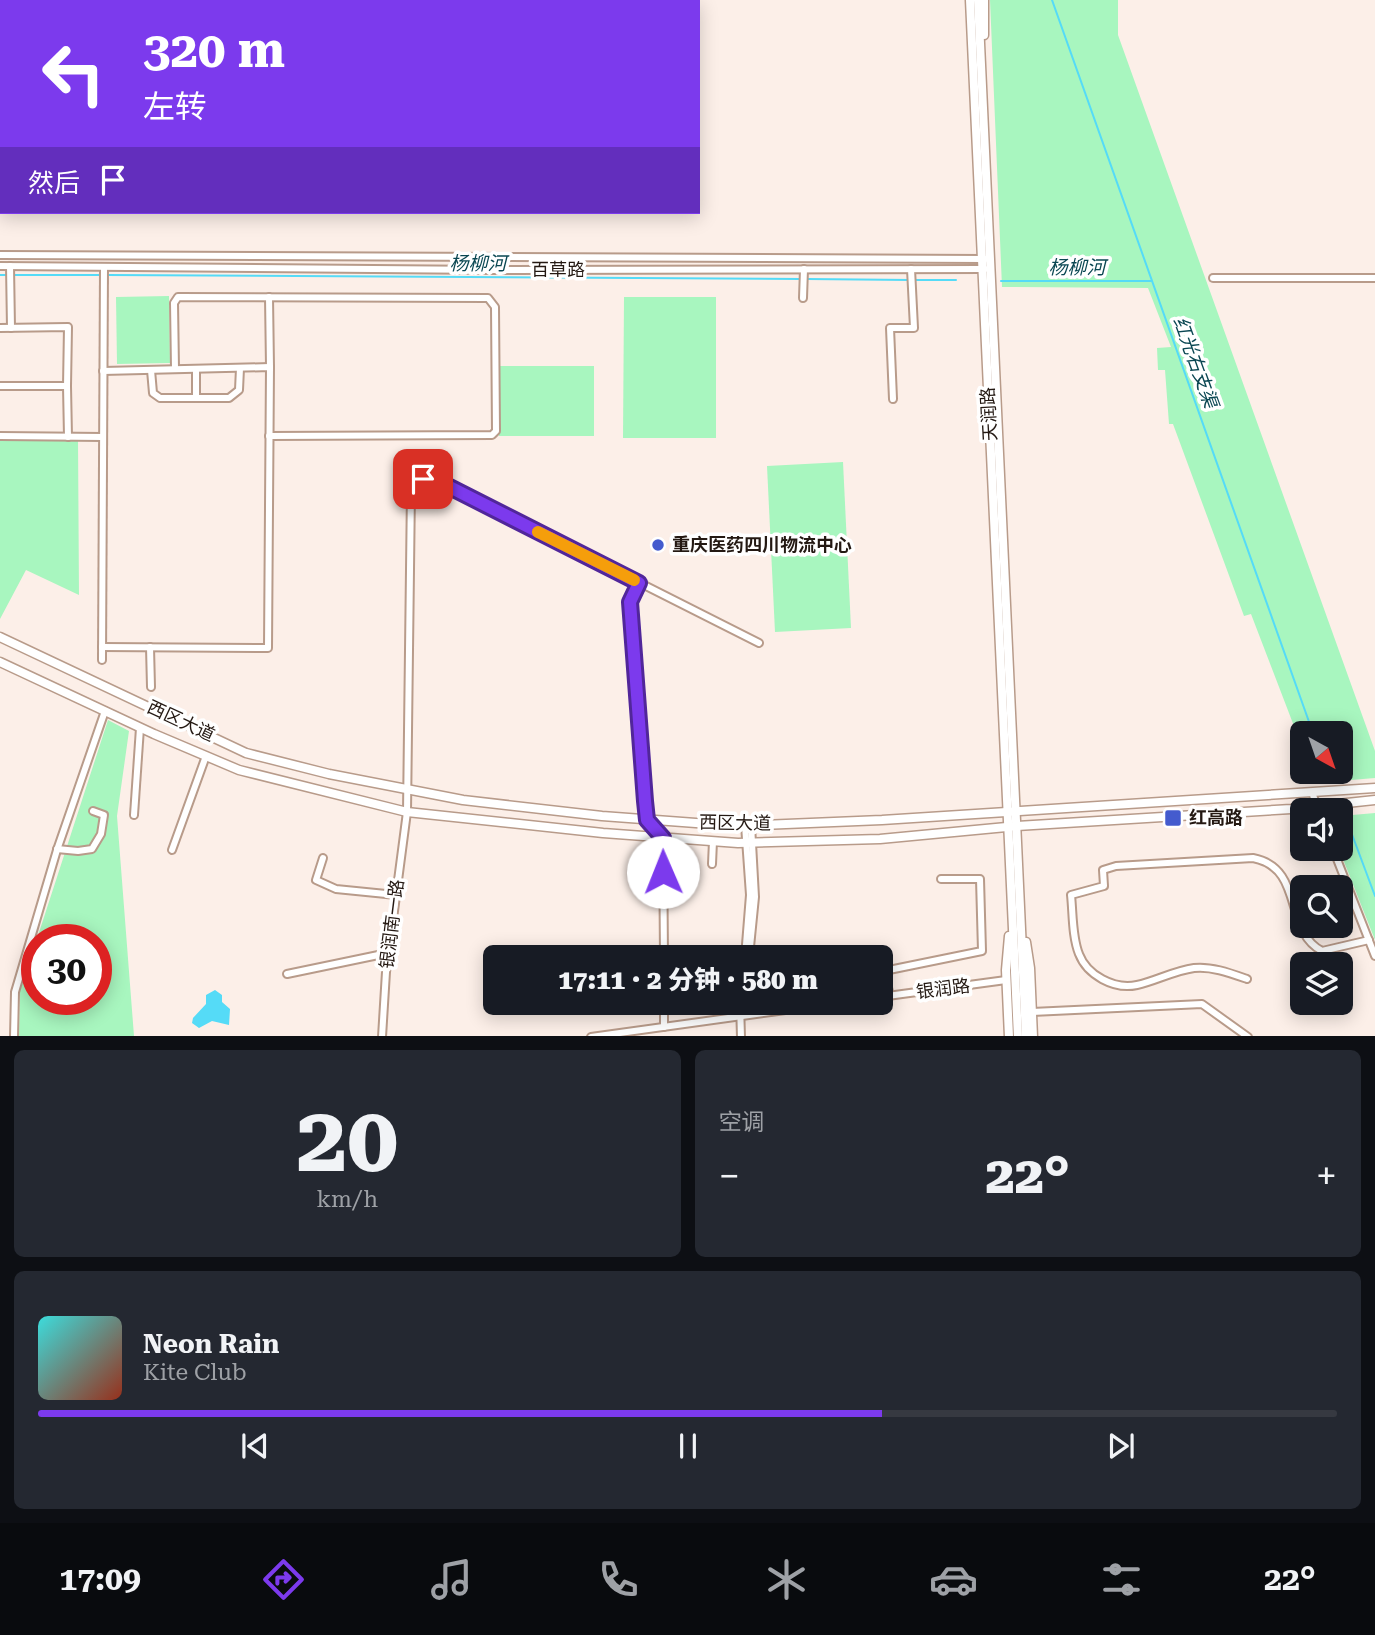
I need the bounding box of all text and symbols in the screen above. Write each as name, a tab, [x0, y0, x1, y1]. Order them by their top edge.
text: 320 m	[143, 22, 285, 79]
icon: left	[28, 28, 119, 119]
text: 左转	[143, 88, 207, 126]
icon: arrive	[94, 161, 132, 199]
text: 然后	[28, 168, 80, 198]
water label: 杨柳河	[449, 252, 510, 275]
water label: 杨柳河	[1048, 256, 1109, 279]
street label: 百草路	[531, 259, 585, 280]
water label: 红光右支渠	[1168, 314, 1224, 414]
street label: 天润路	[977, 387, 1000, 442]
pin	[393, 449, 453, 509]
icon: arrive	[404, 460, 442, 498]
place label: 重庆医药四川物流中心	[672, 534, 852, 555]
marker: 重庆医药四川物流中心	[650, 537, 666, 553]
street label: 西区大道	[144, 696, 218, 745]
north arrow	[1290, 721, 1353, 784]
map controls	[1290, 721, 1353, 1015]
button: sound	[1290, 798, 1353, 861]
place label: 红高路	[1189, 807, 1243, 828]
marker: 红高路	[1163, 808, 1183, 828]
street label: 西区大道	[699, 811, 771, 834]
position arrow	[626, 835, 700, 909]
button: search	[1290, 875, 1353, 938]
street label: 银润南一路	[376, 878, 407, 970]
speed limit sign: 30	[21, 924, 112, 1015]
button: layers	[1290, 952, 1353, 1015]
text: 17:11 · 2 分钟 · 580 m	[558, 965, 818, 995]
street label: 银润路	[915, 975, 971, 1002]
text: 20	[296, 1087, 398, 1193]
text: 空调	[719, 1109, 765, 1136]
text: 22°	[986, 1145, 1070, 1206]
text: −	[719, 1154, 740, 1198]
text: +	[1316, 1154, 1337, 1198]
text: km/h	[316, 1186, 378, 1213]
text: Neon Rain	[143, 1329, 279, 1359]
text: Kite Club	[143, 1359, 247, 1386]
icon: previous	[236, 1427, 274, 1465]
icon: pause	[669, 1427, 707, 1465]
icon: next	[1102, 1427, 1140, 1465]
icon: directions	[259, 1555, 308, 1604]
icon: music	[427, 1555, 476, 1604]
icon: phone	[594, 1555, 643, 1604]
icon: climate	[762, 1555, 811, 1604]
icon: car	[929, 1555, 978, 1604]
icon: filters	[1097, 1555, 1146, 1604]
text: 17:09	[59, 1560, 141, 1598]
text: 22°	[1264, 1560, 1316, 1598]

